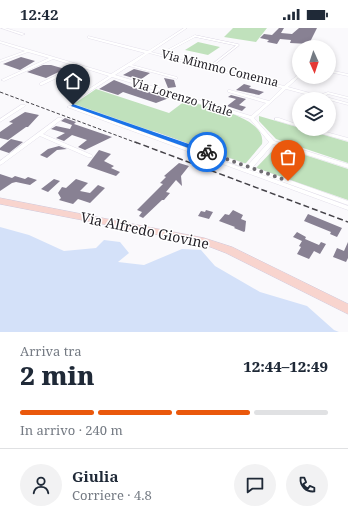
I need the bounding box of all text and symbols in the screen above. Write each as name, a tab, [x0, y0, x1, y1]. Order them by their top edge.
text: 12:42	[20, 4, 58, 24]
north arrow	[292, 40, 336, 84]
map controls	[292, 40, 336, 136]
street label: Via Mimmo Conenna	[160, 45, 281, 91]
pin	[56, 64, 90, 105]
icon: home	[62, 70, 84, 92]
street label: Via Lorenzo Vitale	[129, 73, 235, 121]
button: layers	[292, 92, 336, 136]
courier	[187, 132, 227, 172]
pin	[271, 140, 305, 181]
icon: bike	[196, 141, 218, 163]
icon: bag	[277, 146, 299, 168]
street label: Via Alfredo Giovine	[79, 207, 211, 253]
text: Arriva tra	[20, 342, 82, 360]
text: 12:44–12:49	[243, 356, 328, 376]
text: 2 min	[20, 357, 95, 393]
text: In arrivo · 240 m	[20, 421, 123, 439]
button: person	[20, 464, 62, 506]
button: chat	[234, 464, 276, 506]
button: phone	[286, 464, 328, 506]
text: Giulia	[72, 466, 118, 486]
text: Corriere · 4.8	[72, 486, 152, 504]

